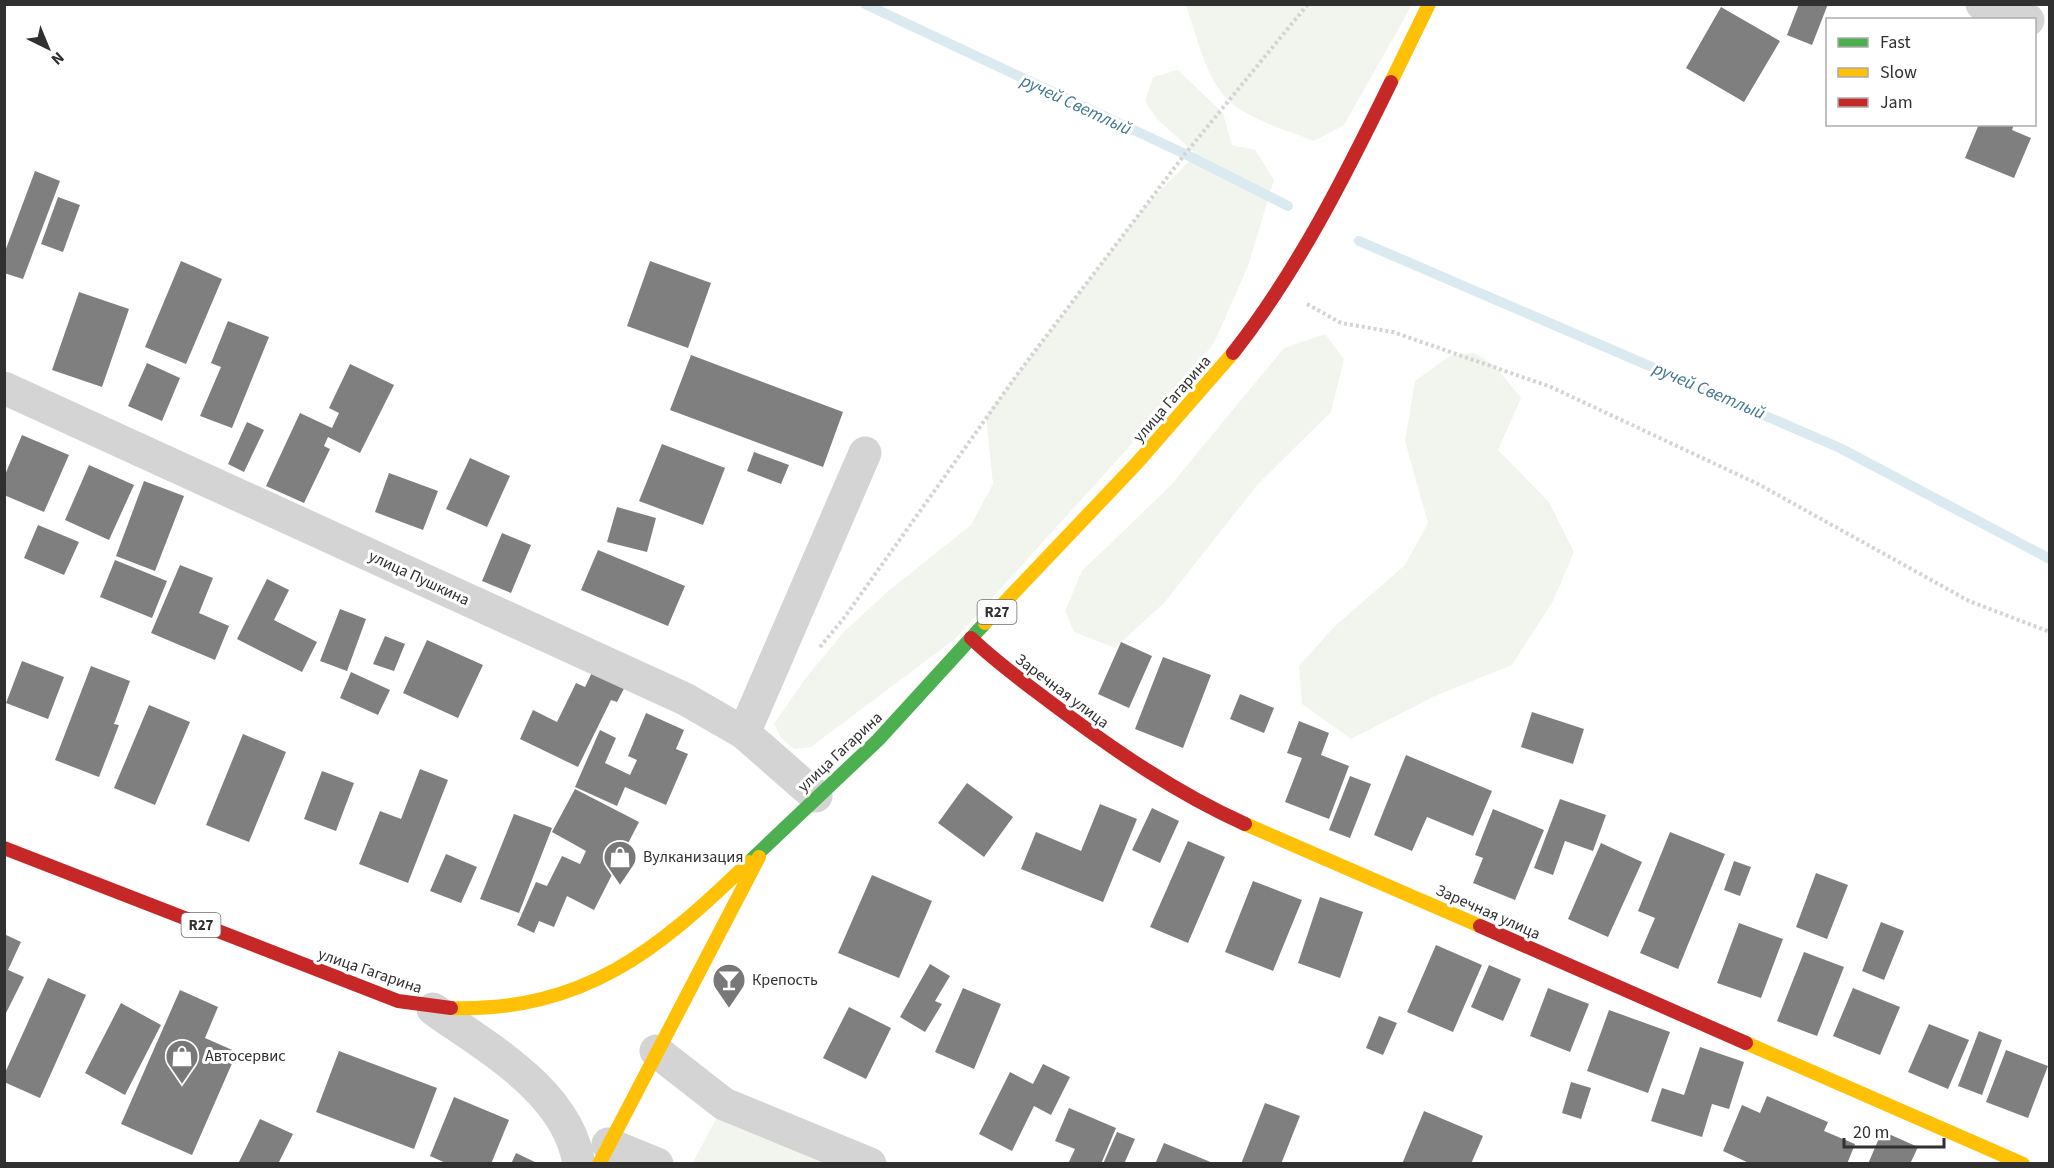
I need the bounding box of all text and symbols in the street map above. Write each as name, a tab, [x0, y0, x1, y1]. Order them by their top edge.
north arrow	[18, 18, 78, 78]
legend	[1826, 18, 2036, 126]
text: Fast	[1880, 30, 1911, 55]
text: N	[46, 47, 69, 70]
text: Slow	[1880, 60, 1917, 85]
water label: ручей Светлый	[1016, 68, 1136, 142]
text: Jam	[1880, 90, 1913, 115]
street label: улица Гагарина	[1128, 351, 1216, 447]
water label: ручей Светлый	[1648, 356, 1769, 426]
street label: улица Пушкина	[365, 545, 473, 611]
road number: R27	[978, 600, 1016, 624]
street label: Заречная улица	[1011, 648, 1113, 734]
street label: улица Гагарина	[793, 707, 887, 797]
shop icon: Вулканизация	[602, 839, 638, 886]
place label: Вулканизация	[643, 846, 743, 868]
street label: Заречная улица	[1432, 879, 1544, 945]
road number: R27	[182, 913, 220, 937]
street label: улица Гагарина	[315, 943, 425, 999]
bar icon: Крепость	[711, 962, 747, 1009]
place label: Крепость	[752, 969, 818, 991]
shop icon: Автосервис	[164, 1038, 200, 1085]
place label: Автосервис	[205, 1045, 286, 1067]
scale bar	[1844, 1111, 1944, 1149]
text: 20 m	[1853, 1120, 1889, 1145]

